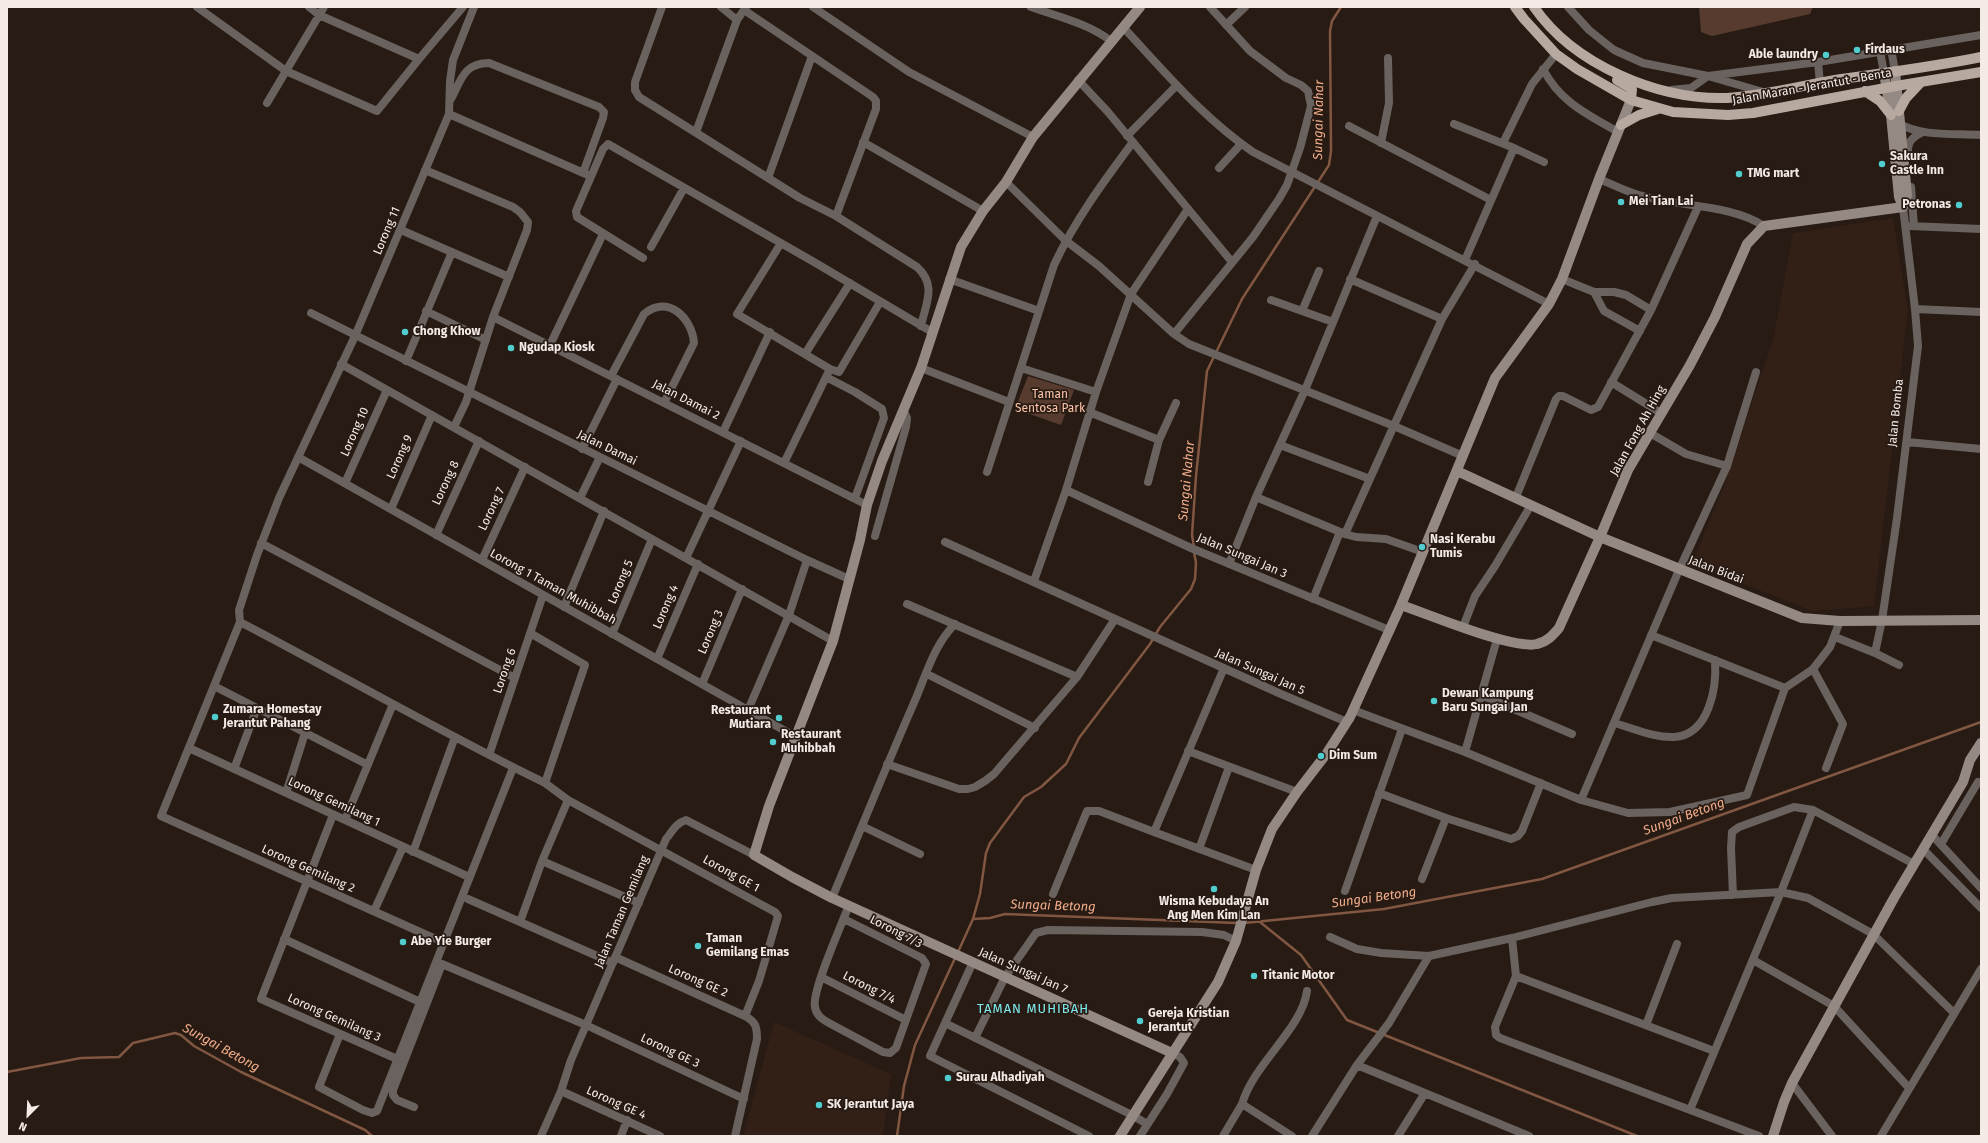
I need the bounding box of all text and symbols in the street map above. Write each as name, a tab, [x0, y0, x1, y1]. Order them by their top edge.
place label: Firdaus	[1865, 43, 1905, 57]
marker: Firdaus	[1852, 45, 1862, 55]
place label: Able laundry	[1749, 48, 1818, 62]
marker: Able laundry	[1821, 50, 1831, 60]
street label: Jalan Maran - Jerantut - Benta	[1731, 66, 1893, 108]
water label: Sungai Nahar	[1311, 80, 1327, 160]
place label: Sakura Castle Inn	[1890, 150, 1944, 178]
marker: Sakura Castle Inn	[1877, 159, 1887, 169]
place label: TMG mart	[1747, 167, 1799, 181]
marker: TMG mart	[1734, 169, 1744, 179]
place label: Mei Tian Lai	[1629, 195, 1693, 209]
marker: Mei Tian Lai	[1616, 197, 1626, 207]
place label: Petronas	[1902, 198, 1951, 212]
marker: Petronas	[1954, 200, 1964, 210]
street label: Lorong 11	[370, 205, 404, 257]
place label: Chong Khow	[413, 325, 481, 339]
marker: Chong Khow	[400, 327, 410, 337]
place label: Ngudap Kiosk	[519, 341, 595, 355]
marker: Ngudap Kiosk	[506, 343, 516, 353]
street label: Jalan Damai 2	[650, 377, 722, 423]
street label: Jalan Bomba	[1885, 378, 1907, 448]
street label: Jalan Fong Ah Hing	[1607, 383, 1669, 479]
park label: Taman Sentosa Park	[1015, 388, 1085, 416]
street label: Lorong 10	[338, 405, 372, 459]
street label: Jalan Damai	[575, 427, 639, 469]
street label: Lorong 9	[384, 433, 416, 481]
water label: Sungai Nahar	[1176, 440, 1198, 522]
street label: Lorong 8	[430, 459, 462, 507]
street label: Lorong 7	[476, 485, 508, 533]
street label: Jalan Sungai Jan 3	[1195, 531, 1289, 581]
place label: Nasi Kerabu Tumis	[1430, 533, 1495, 561]
marker: Nasi Kerabu Tumis	[1417, 542, 1427, 552]
street label: Lorong 1 Taman Muhibbah	[487, 546, 619, 628]
street label: Jalan Bidai	[1686, 553, 1746, 587]
street label: Lorong 5	[605, 558, 637, 606]
street label: Lorong 4	[650, 583, 682, 631]
street label: Lorong 3	[695, 608, 727, 656]
street label: Jalan Sungai Jan 5	[1213, 646, 1307, 698]
street label: Lorong 6	[491, 647, 519, 695]
place label: Dewan Kampung Baru Sungai Jan	[1442, 687, 1533, 715]
marker: Dewan Kampung Baru Sungai Jan	[1429, 696, 1439, 706]
place label: Zumara Homestay Jerantut Pahang	[223, 703, 321, 731]
place label: Restaurant Mutiara	[711, 704, 771, 732]
marker: Zumara Homestay Jerantut Pahang	[210, 712, 220, 722]
marker: Restaurant Mutiara	[774, 713, 784, 723]
place label: Restaurant Muhibbah	[781, 728, 841, 756]
marker: Restaurant Muhibbah	[768, 737, 778, 747]
place label: Dim Sum	[1329, 749, 1377, 763]
marker: Dim Sum	[1316, 751, 1326, 761]
street label: Lorong Gemilang 1	[286, 774, 382, 830]
water label: Sungai Betong	[1641, 795, 1727, 839]
street label: Lorong Gemilang 2	[259, 842, 357, 896]
street label: Lorong GE 1	[700, 852, 762, 896]
street label: Jalan Taman Gemilang	[592, 854, 652, 970]
marker: Wisma Kebudaya An Ang Men Kim Lan	[1209, 884, 1219, 894]
water label: Sungai Betong	[1331, 884, 1417, 912]
place label: Wisma Kebudaya An Ang Men Kim Lan	[1159, 895, 1269, 923]
water label: Sungai Betong	[1010, 897, 1096, 915]
street label: Lorong 7/3	[867, 913, 925, 951]
place label: Taman Gemilang Emas	[706, 932, 789, 960]
place label: Abe Yie Burger	[411, 935, 491, 949]
marker: Abe Yie Burger	[398, 937, 408, 947]
marker: Taman Gemilang Emas	[693, 941, 703, 951]
street label: Jalan Sungai Jan 7	[976, 945, 1070, 997]
street label: Lorong GE 2	[666, 962, 730, 1000]
street label: Lorong 7/4	[840, 969, 898, 1007]
place label: Titanic Motor	[1262, 969, 1335, 983]
marker: Titanic Motor	[1249, 971, 1259, 981]
street label: Lorong Gemilang 3	[285, 991, 383, 1045]
district label: TAMAN MUHIBAH	[977, 1001, 1089, 1017]
place label: Gereja Kristian Jerantut	[1148, 1007, 1229, 1035]
marker: Gereja Kristian Jerantut	[1135, 1016, 1145, 1026]
water label: Sungai Betong	[180, 1020, 262, 1076]
street label: Lorong GE 3	[638, 1031, 702, 1071]
place label: Surau Alhadiyah	[956, 1071, 1045, 1085]
marker: Surau Alhadiyah	[943, 1073, 953, 1083]
street label: Lorong GE 4	[584, 1083, 648, 1123]
north arrow	[8, 1095, 48, 1135]
place label: SK Jerantut Jaya	[827, 1098, 914, 1112]
marker: SK Jerantut Jaya	[814, 1100, 824, 1110]
text: N	[17, 1119, 29, 1134]

